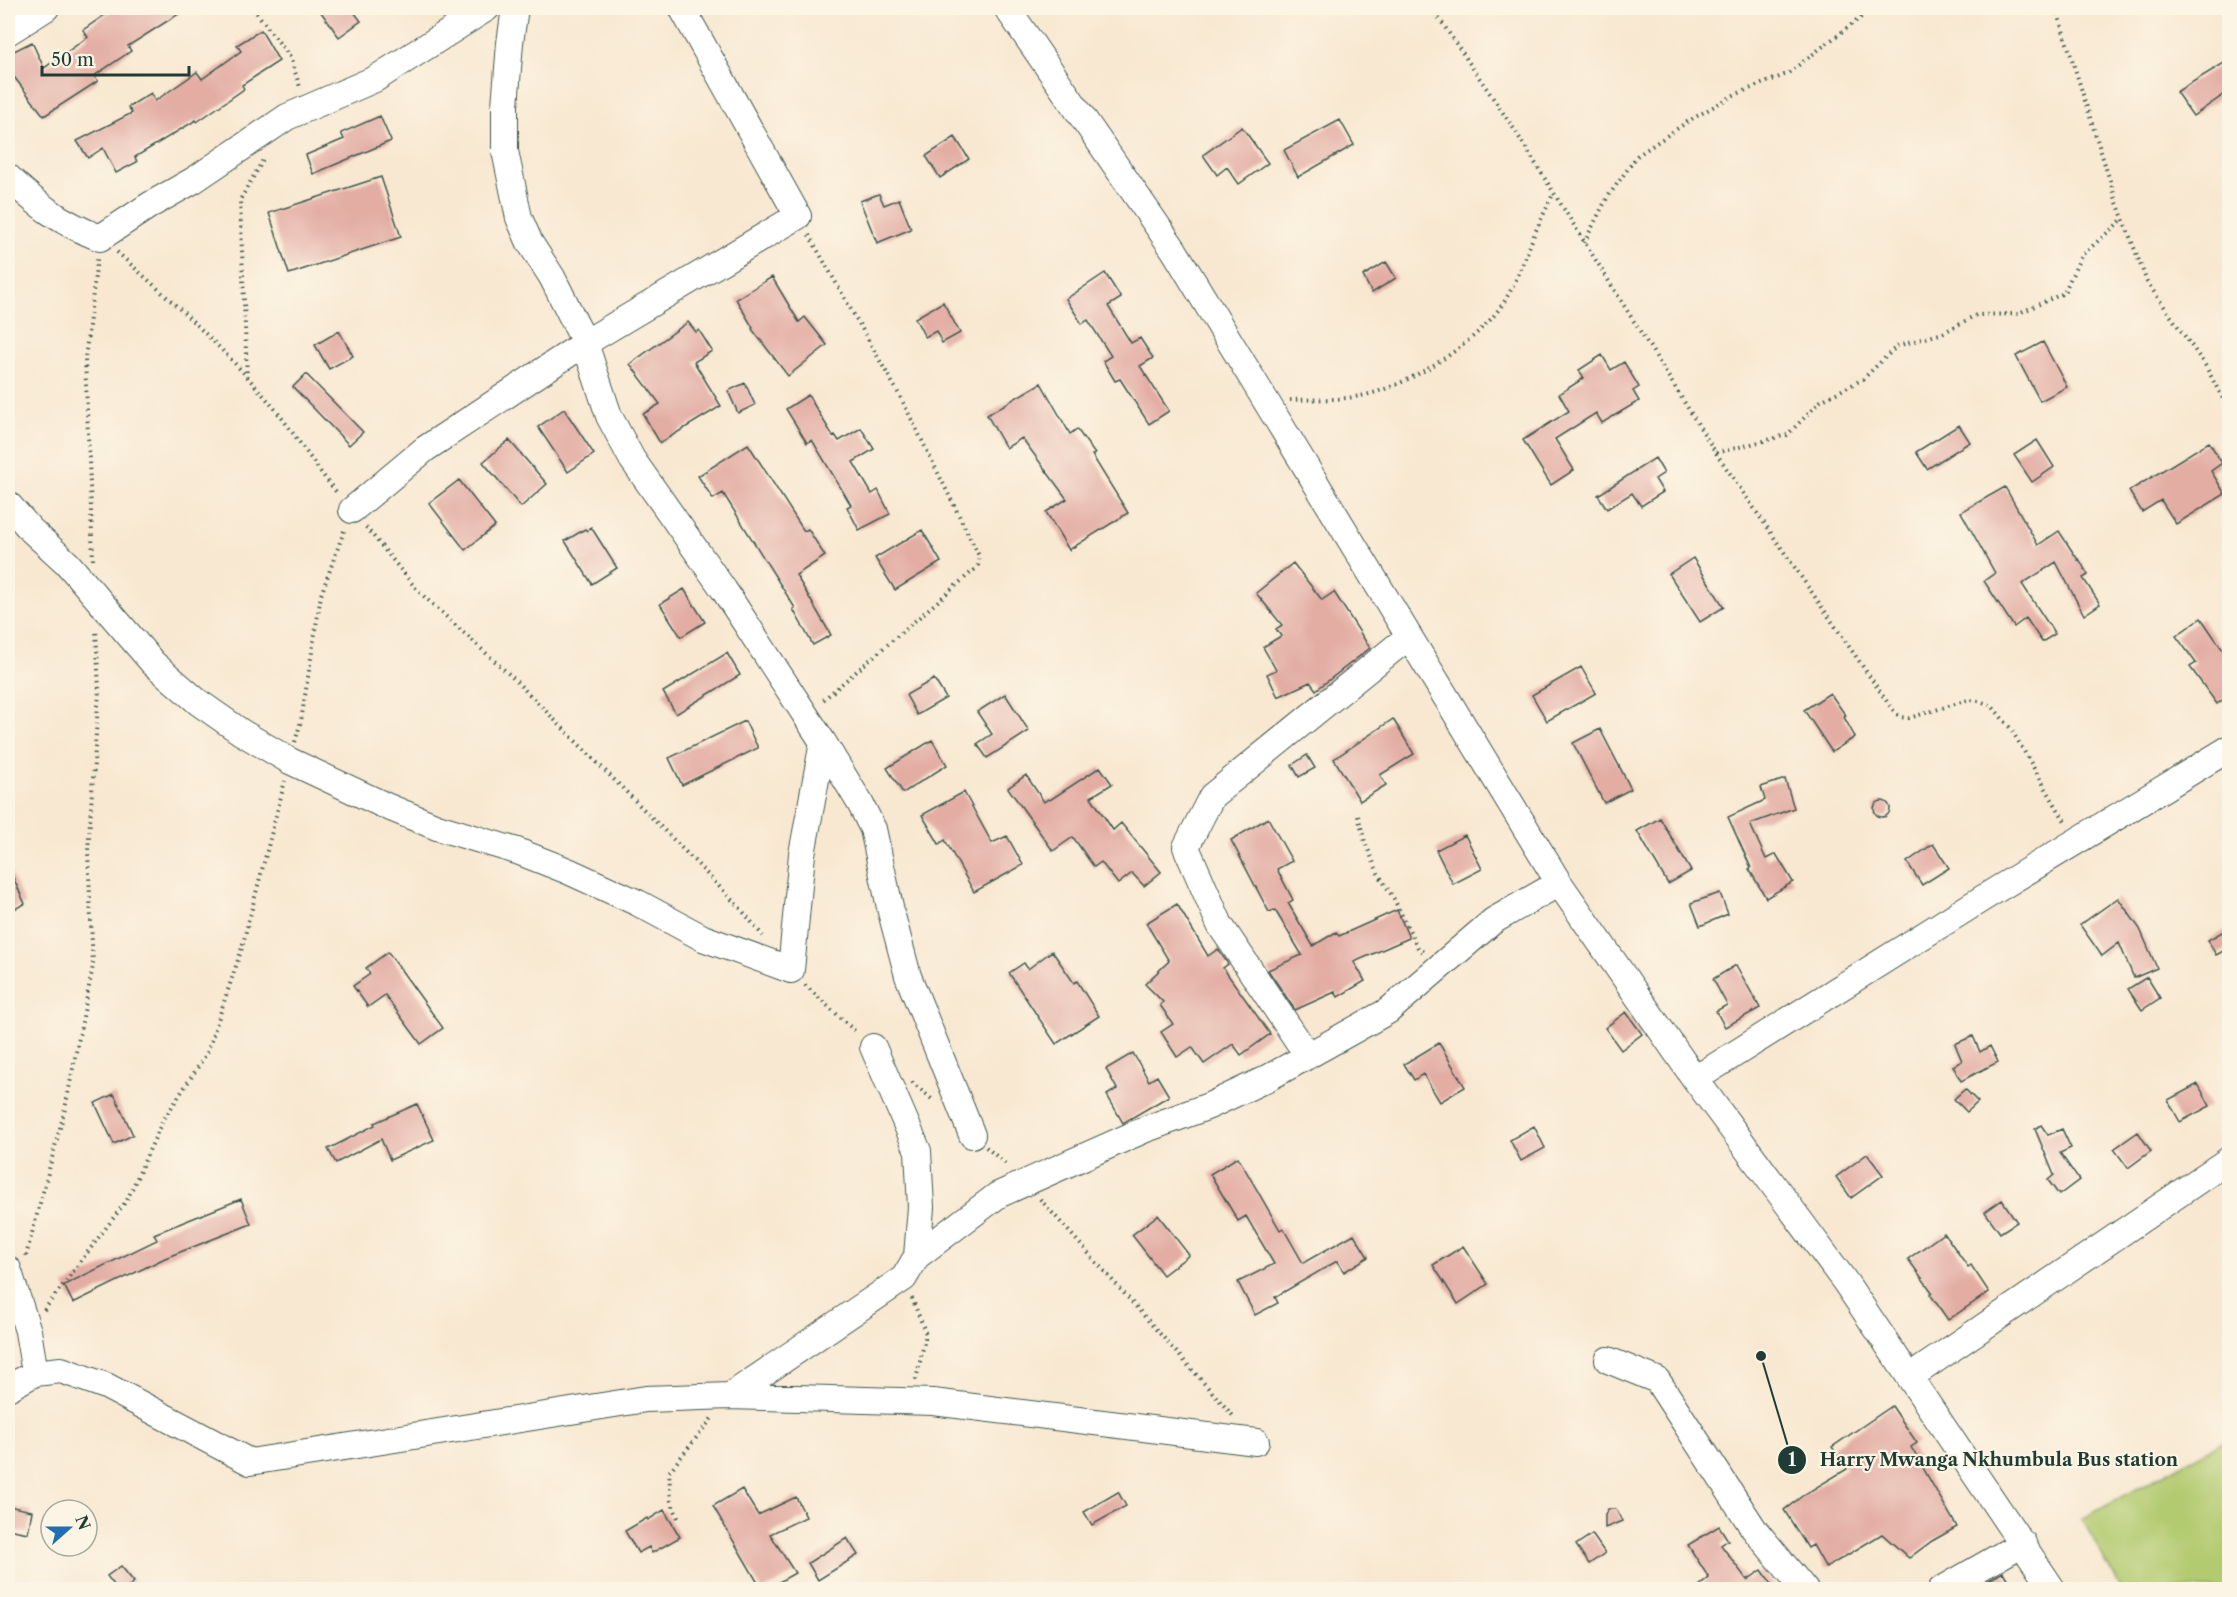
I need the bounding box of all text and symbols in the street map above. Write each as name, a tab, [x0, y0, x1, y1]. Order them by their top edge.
scale bar	[42, 39, 189, 77]
text: 50 m	[51, 49, 94, 71]
callout: Harry Mwanga Nkhumbula Bus station	[1777, 1442, 2191, 1478]
text: 1	[1788, 1449, 1796, 1471]
text: Harry Mwanga Nkhumbula Bus station	[1820, 1449, 2179, 1471]
north arrow	[39, 1498, 99, 1558]
text: N	[71, 1513, 95, 1533]

